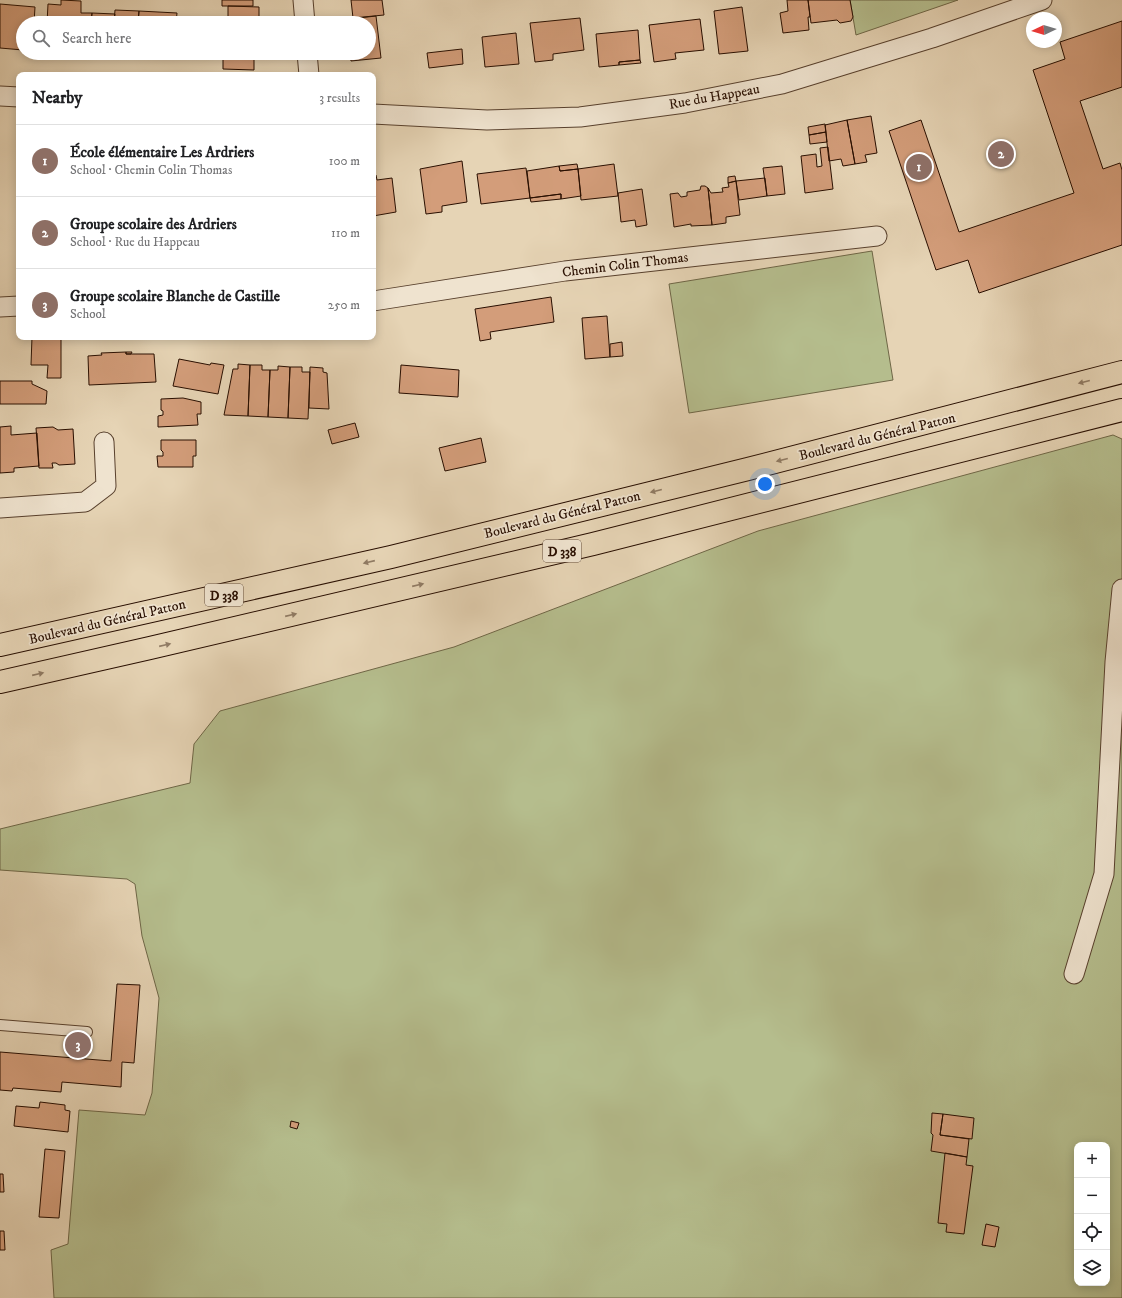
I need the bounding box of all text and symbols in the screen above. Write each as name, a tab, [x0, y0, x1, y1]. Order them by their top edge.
north arrow	[1026, 12, 1062, 48]
search box	[16, 16, 376, 60]
icon: search	[30, 27, 52, 49]
text: Search here	[62, 29, 131, 48]
street label: Rue du Happeau	[667, 80, 761, 114]
text: Nearby	[32, 87, 82, 109]
text: 3 results	[319, 90, 360, 106]
pin: 2	[988, 139, 1014, 169]
text: École élémentaire Les Ardriers	[70, 143, 254, 162]
pin: 1	[906, 152, 932, 182]
text: 1	[43, 153, 47, 169]
text: 100 m	[329, 153, 360, 169]
text: School · Chemin Colin Thomas	[70, 162, 232, 178]
text: Groupe scolaire des Ardriers	[70, 215, 237, 234]
text: 2	[42, 225, 48, 241]
text: 110 m	[331, 225, 360, 241]
text: School · Rue du Happeau	[70, 234, 200, 250]
street label: Chemin Colin Thomas	[561, 248, 690, 282]
text: Groupe scolaire Blanche de Castille	[70, 287, 280, 306]
text: 3	[43, 297, 47, 313]
text: 250 m	[328, 297, 360, 313]
text: School	[70, 306, 106, 322]
one-way arrow	[1078, 379, 1090, 385]
street label: Boulevard du Général Patton	[797, 409, 958, 465]
one-way arrow	[776, 457, 788, 463]
your location	[755, 474, 775, 494]
street label: Boulevard du Général Patton	[482, 487, 643, 543]
one-way arrow	[650, 489, 662, 495]
road number: D 338	[543, 540, 581, 562]
one-way arrow	[362, 559, 375, 565]
one-way arrow	[412, 582, 424, 588]
road number: D 338	[205, 584, 243, 606]
street label: Boulevard du Général Patton	[27, 595, 188, 649]
one-way arrow	[285, 612, 298, 618]
one-way arrow	[159, 642, 171, 648]
one-way arrow	[32, 670, 44, 676]
pin: 3	[65, 1030, 91, 1060]
map controls	[1074, 1142, 1110, 1286]
button: +	[1074, 1142, 1110, 1178]
button: −	[1074, 1178, 1110, 1214]
button: locate	[1074, 1214, 1110, 1250]
button: layers	[1074, 1250, 1110, 1286]

